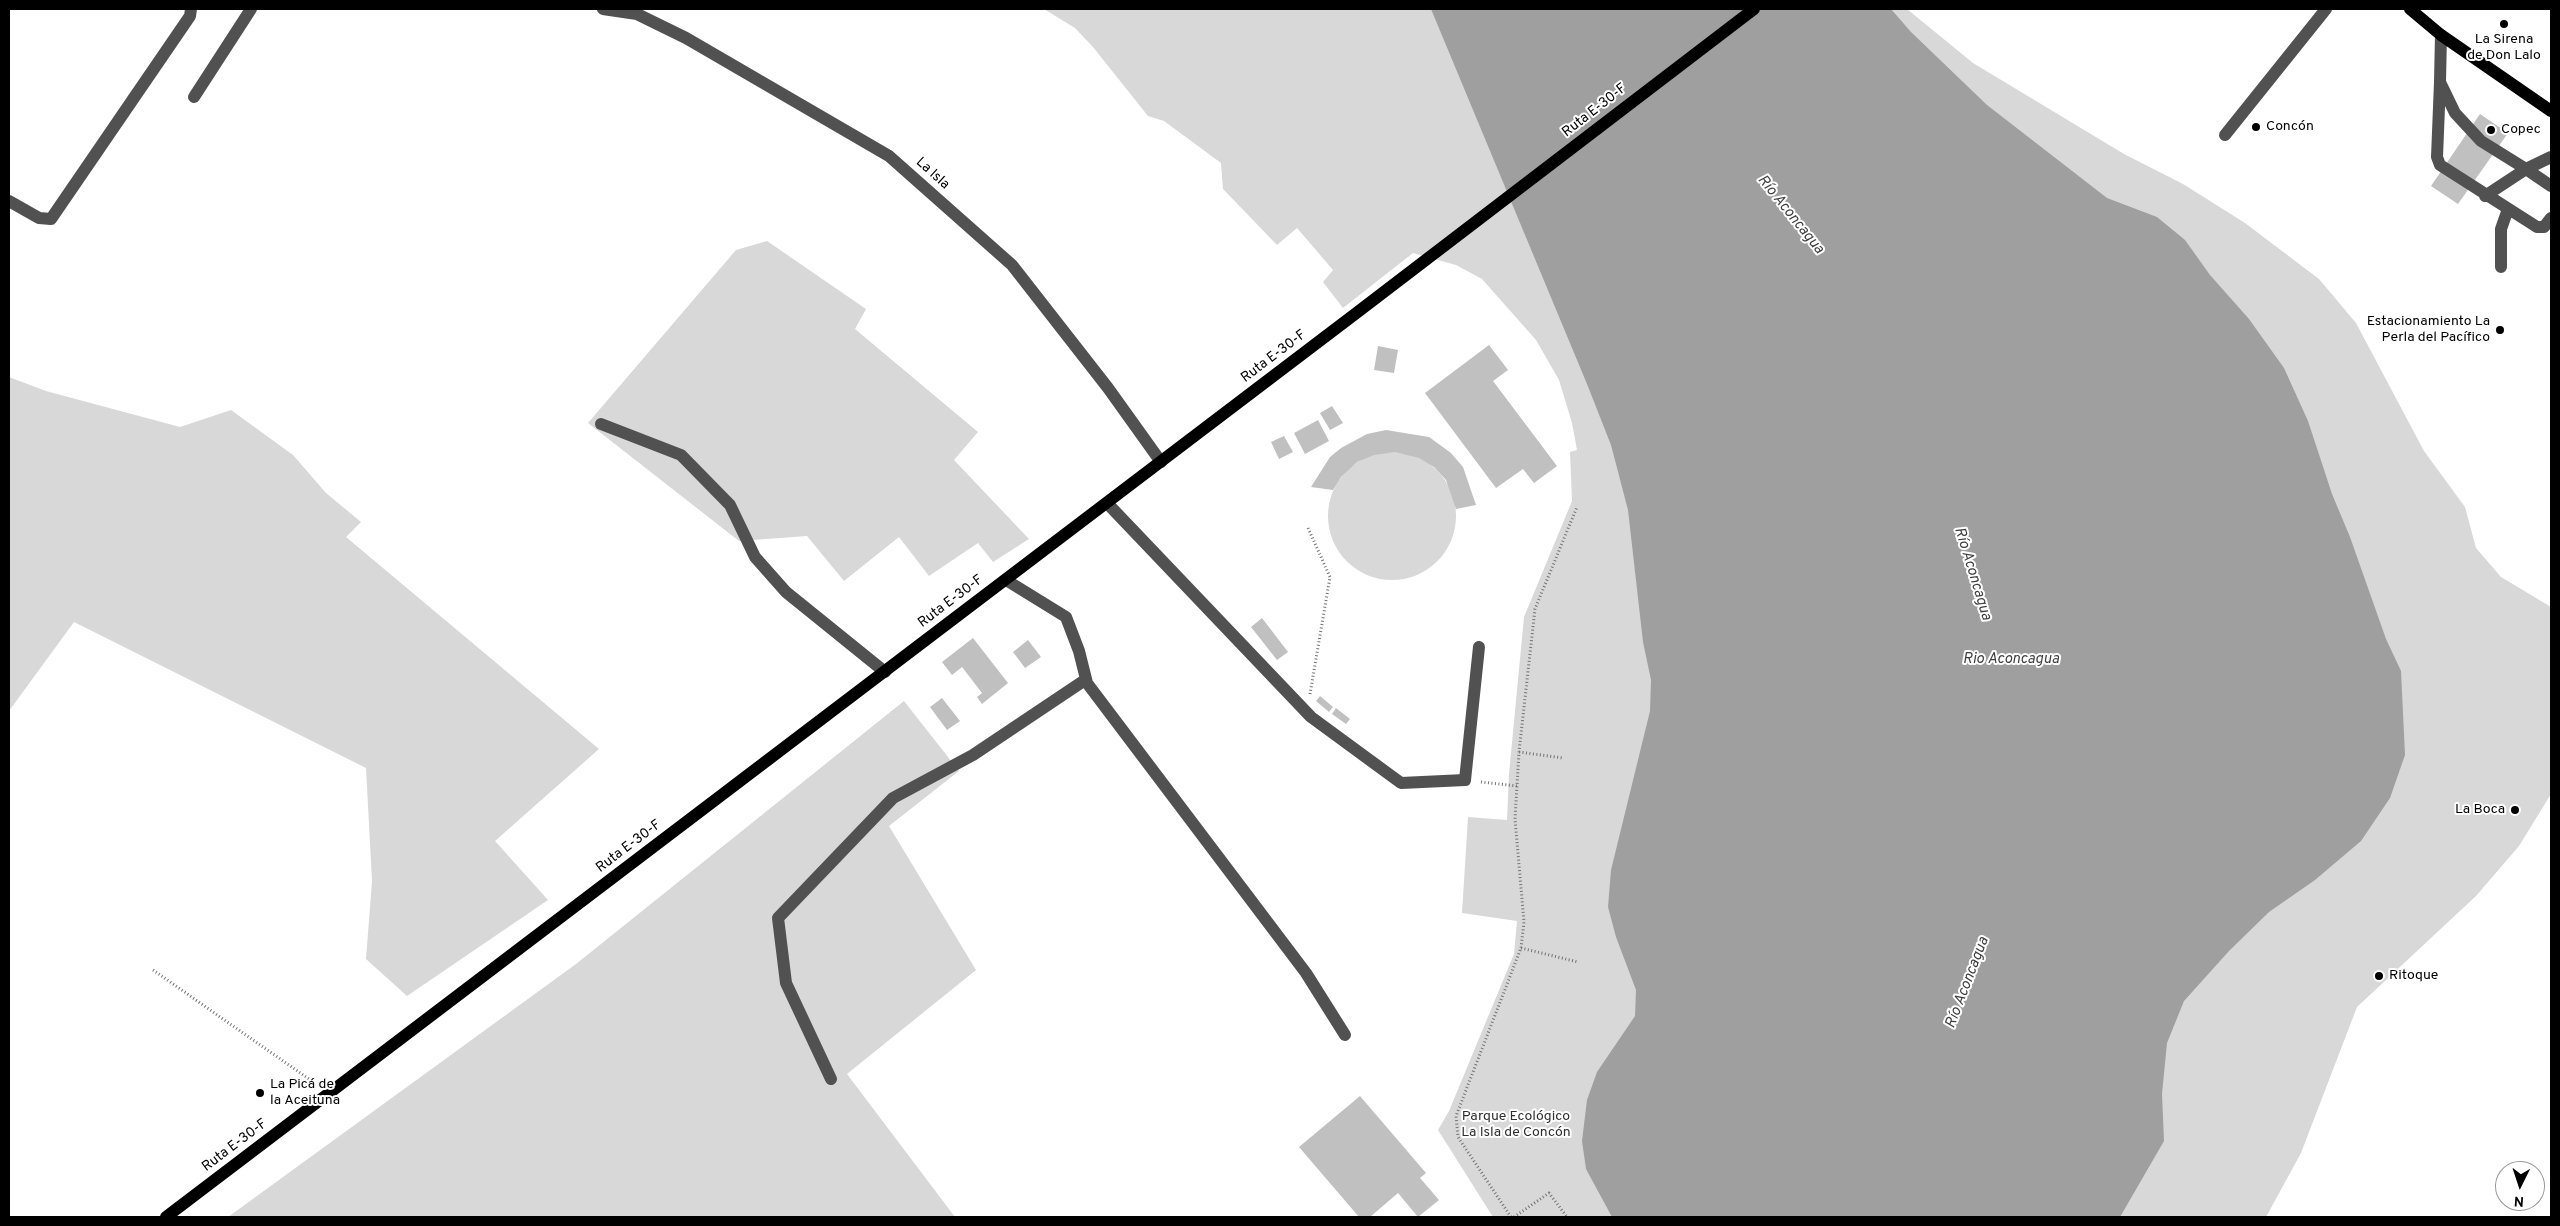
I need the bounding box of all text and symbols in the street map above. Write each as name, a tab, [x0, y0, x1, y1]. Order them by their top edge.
marker: La Sirena de Don Lalo	[2498, 18, 2510, 30]
place label: La Sirena de Don Lalo	[2467, 32, 2541, 64]
street label: Ruta E-30-F	[1559, 81, 1631, 141]
place label: Concón	[2266, 119, 2314, 135]
marker: Concón	[2250, 121, 2262, 133]
place label: Copec	[2501, 122, 2541, 138]
marker: Copec	[2485, 124, 2497, 136]
street label: La Isla	[912, 154, 952, 194]
water label: Río Aconcagua	[1753, 172, 1827, 258]
place label: Estacionamiento La Perla del Pacífico	[2367, 314, 2490, 347]
marker: Estacionamiento La Perla del Pacífico	[2494, 324, 2506, 336]
street label: Ruta E-30-F	[1238, 327, 1310, 387]
water label: Río Aconcagua	[1949, 525, 1995, 623]
street label: Ruta E-30-F	[915, 572, 987, 632]
water label: Rio Aconcagua	[1963, 651, 2059, 669]
place label: La Boca	[2455, 802, 2505, 818]
marker: La Boca	[2509, 804, 2521, 816]
street label: Ruta E-30-F	[593, 817, 665, 877]
water label: Río Aconcagua	[1942, 935, 1994, 1031]
place label: Ritoque	[2389, 968, 2438, 984]
marker: Ritoque	[2373, 970, 2385, 982]
place label: La Picá de la Aceituna	[270, 1077, 340, 1110]
marker: La Picá de la Aceituna	[254, 1087, 266, 1099]
park label: Parque Ecológico La Isla de Concón	[1461, 1109, 1571, 1142]
street label: Ruta E-30-F	[199, 1116, 271, 1176]
north arrow	[2495, 1161, 2545, 1211]
text: N	[2513, 1192, 2525, 1209]

